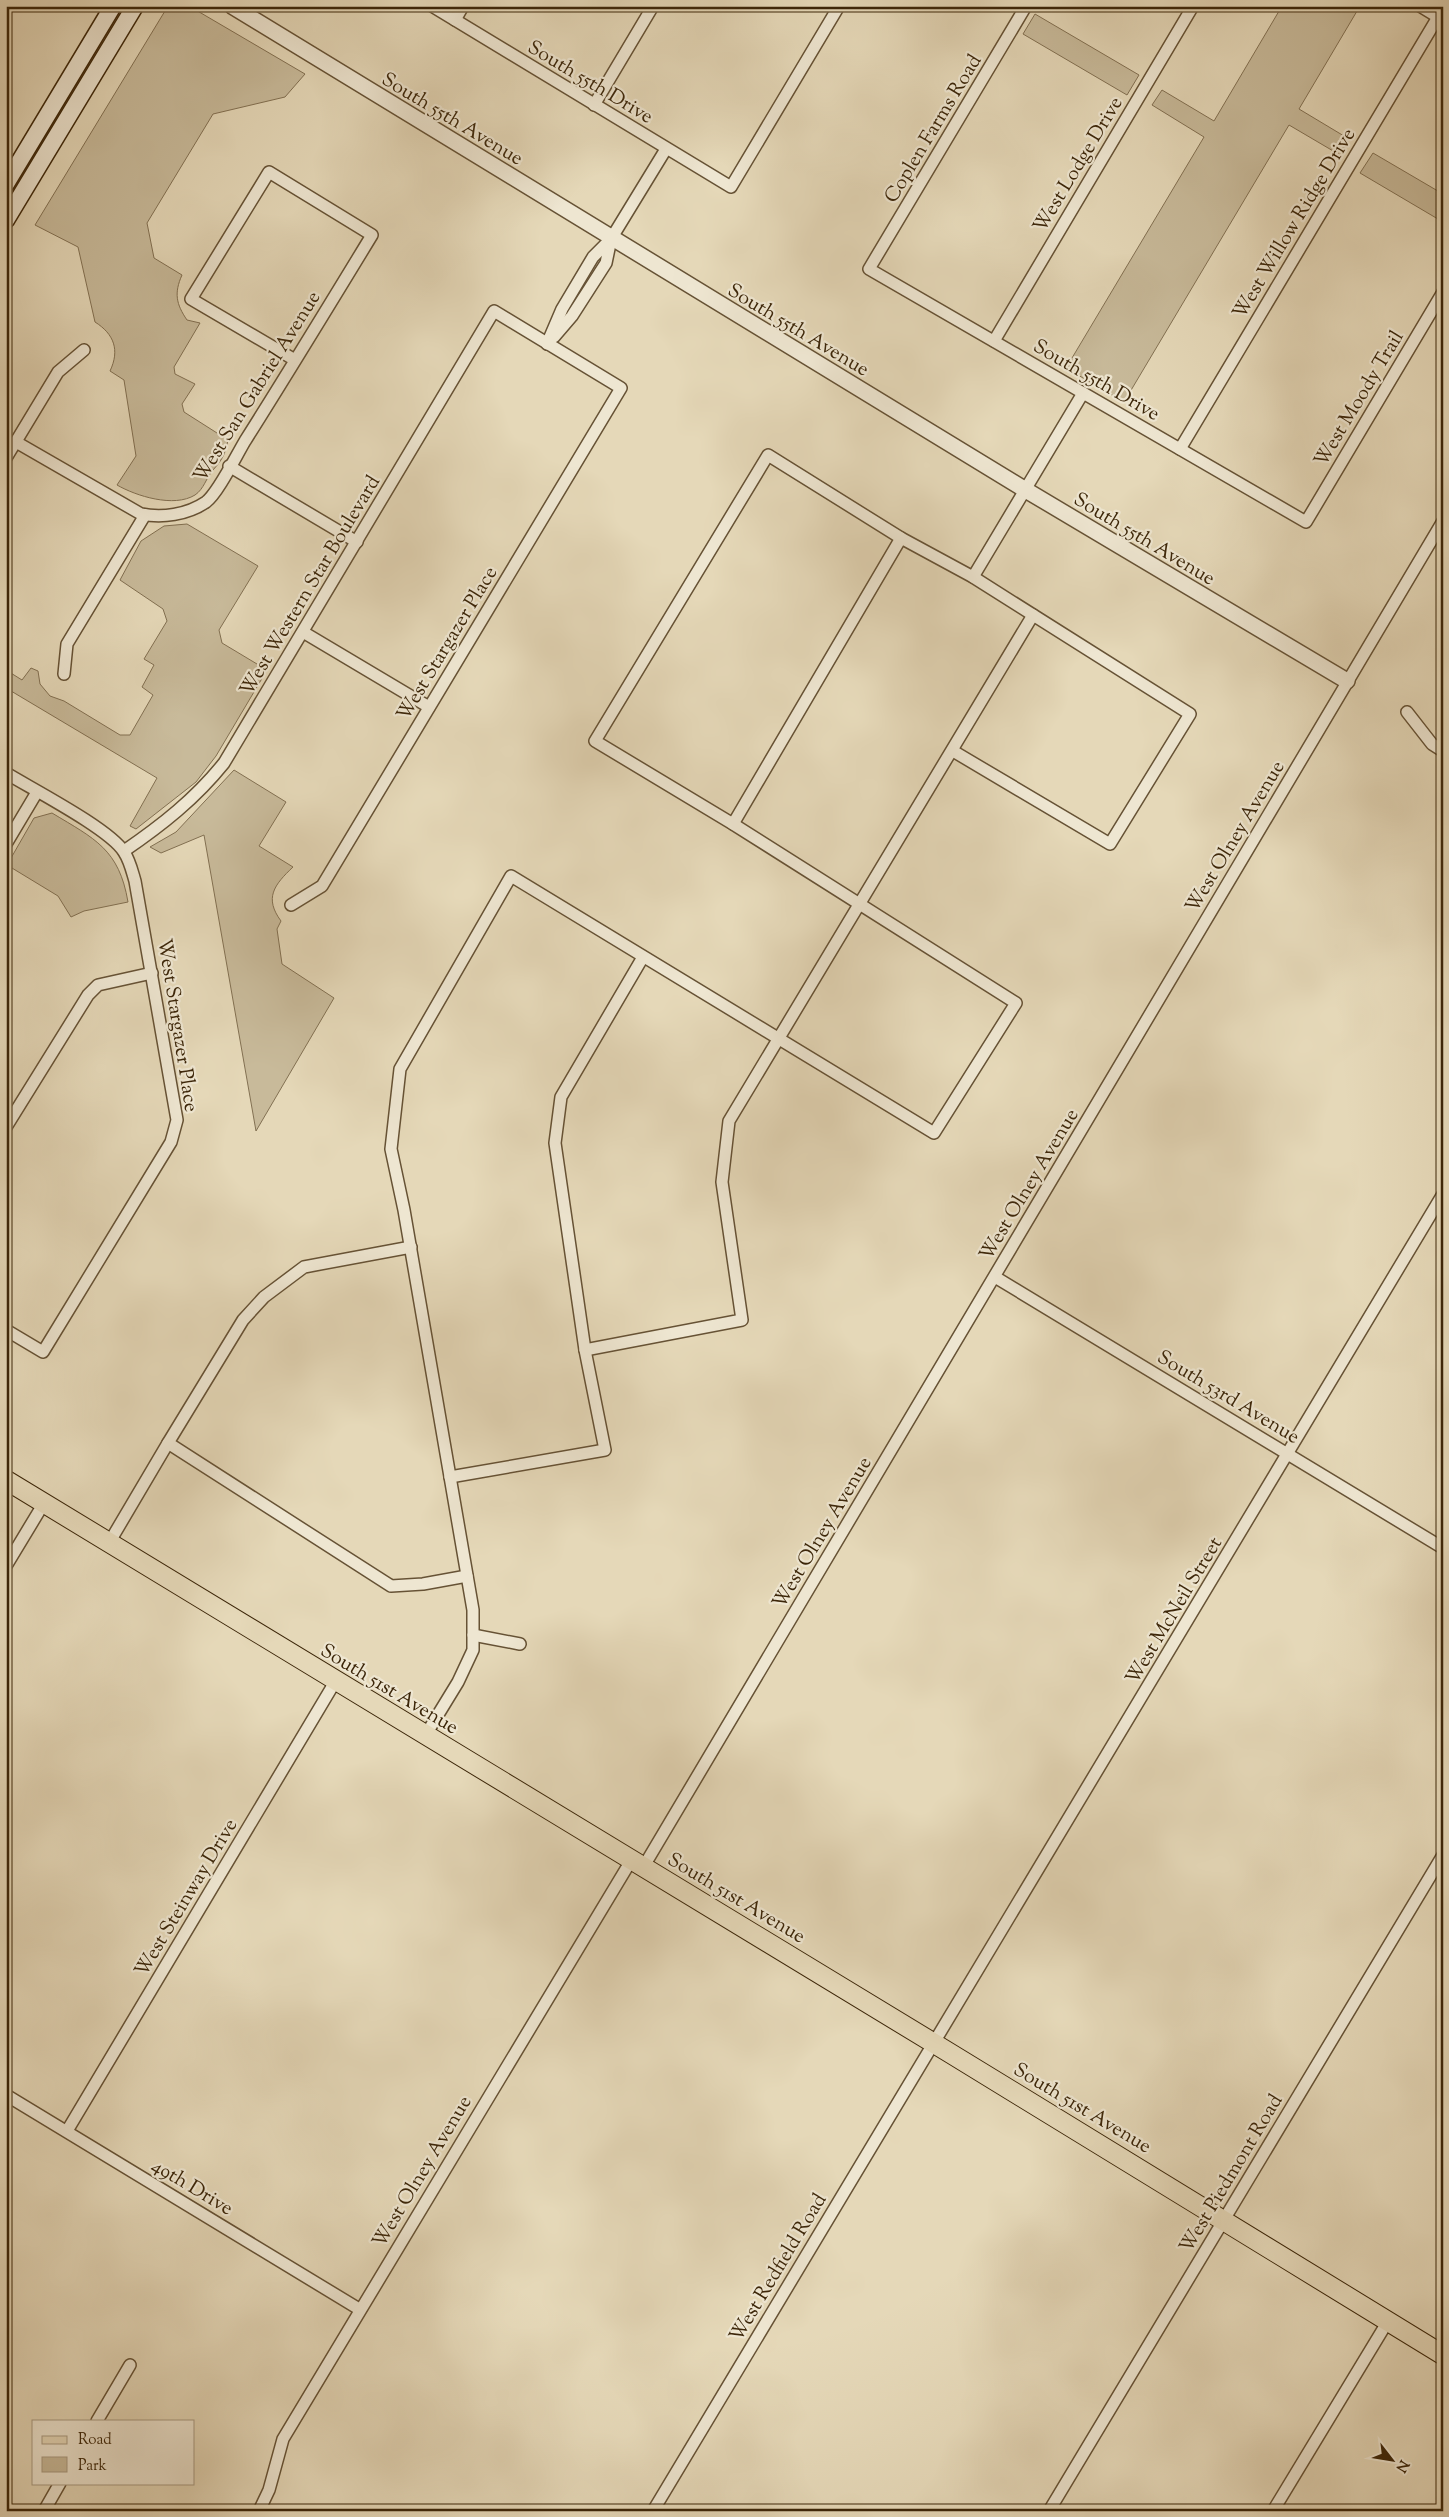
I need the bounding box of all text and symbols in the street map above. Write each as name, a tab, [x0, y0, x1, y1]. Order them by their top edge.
street label: South 55th Drive	[521, 34, 658, 132]
street label: Coplen Farms Road	[878, 49, 990, 209]
street label: South 55th Avenue	[375, 66, 528, 174]
street label: West Lodge Drive	[1027, 92, 1131, 239]
street label: West Willow Ridge Drive	[1227, 123, 1364, 325]
street label: South 55th Avenue	[721, 277, 874, 385]
street label: West San Gabriel Avenue	[187, 286, 329, 489]
street label: West Moody Trail	[1308, 325, 1412, 473]
street label: South 55th Drive	[1027, 333, 1165, 429]
street label: West Western Star Boulevard	[234, 470, 389, 702]
street label: South 55th Avenue	[1067, 486, 1220, 594]
street label: West Stargazer Place	[391, 562, 506, 727]
street label: West Olney Avenue	[1179, 756, 1293, 919]
street label: West Stargazer Place	[148, 936, 205, 1114]
street label: West Olney Avenue	[973, 1104, 1087, 1267]
street label: South 53rd Avenue	[1151, 1344, 1305, 1452]
street label: West Olney Avenue	[766, 1452, 880, 1615]
street label: West McNeil Street	[1120, 1532, 1231, 1691]
street label: South 51st Avenue	[314, 1637, 463, 1743]
street label: West Steinway Drive	[128, 1814, 246, 1983]
street label: South 51st Avenue	[661, 1846, 810, 1952]
street label: South 51st Avenue	[1007, 2056, 1156, 2162]
street label: West Piedmont Road	[1173, 2089, 1291, 2259]
street label: West Olney Avenue	[366, 2091, 480, 2254]
street label: 49th Drive	[145, 2152, 238, 2224]
street label: West Redfield Road	[723, 2188, 835, 2348]
legend	[32, 2420, 195, 2484]
text: Road	[78, 2430, 112, 2451]
north arrow	[1366, 2434, 1416, 2484]
text: Park	[78, 2456, 107, 2477]
text: N	[1390, 2456, 1413, 2476]

